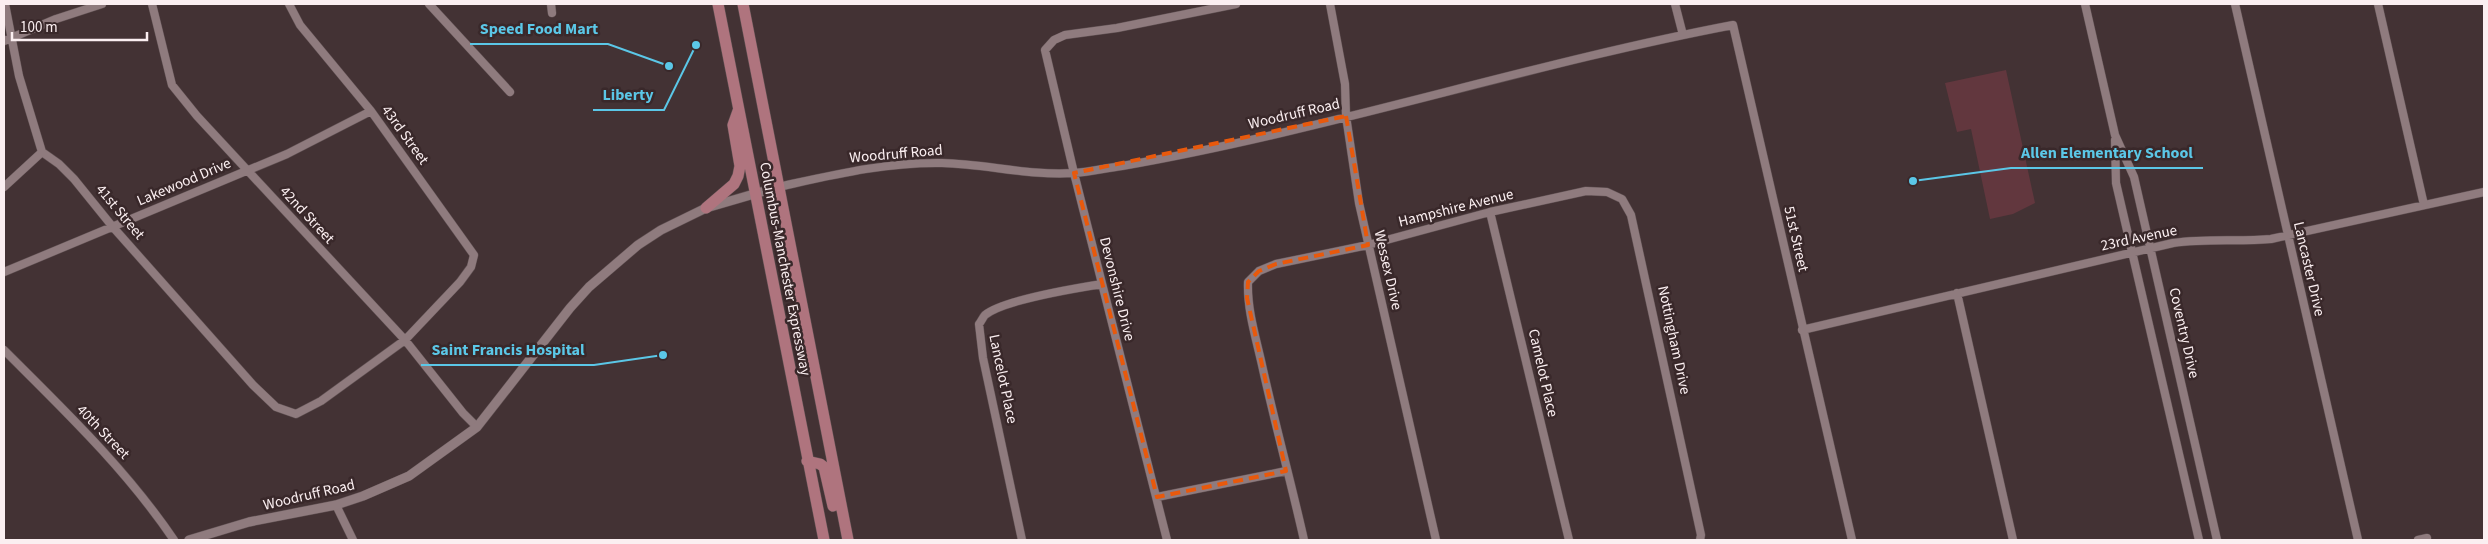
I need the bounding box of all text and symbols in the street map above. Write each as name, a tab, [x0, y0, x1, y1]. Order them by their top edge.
scale bar	[12, 10, 148, 42]
callout: Speed Food Mart	[470, 13, 608, 44]
text: 100 m	[20, 17, 58, 38]
text: Speed Food Mart	[480, 18, 598, 40]
callout: Liberty	[593, 79, 664, 110]
text: Liberty	[603, 84, 654, 106]
street label: Woodruff Road	[1246, 93, 1342, 135]
street label: 43rd Street	[376, 101, 434, 169]
callout: Allen Elementary School	[2011, 137, 2203, 168]
street label: Woodruff Road	[848, 139, 944, 169]
text: Allen Elementary School	[2020, 142, 2193, 164]
street label: Lakewood Drive	[134, 153, 234, 211]
street label: Columbus-Manchester Expressway	[754, 160, 816, 378]
street label: 41st Street	[91, 180, 149, 244]
street label: 42nd Street	[275, 181, 339, 249]
street label: Hampshire Avenue	[1396, 184, 1516, 232]
street label: 51st Street	[1778, 204, 1814, 274]
street label: 23rd Avenue	[2099, 220, 2179, 256]
street label: Lancaster Drive	[2288, 220, 2330, 318]
street label: Wessex Drive	[1369, 228, 1407, 312]
street label: Devonshire Drive	[1094, 235, 1140, 343]
street label: Nottingham Drive	[1652, 284, 1696, 396]
street label: Coventry Drive	[2163, 286, 2205, 380]
street label: Camelot Place	[1523, 327, 1563, 419]
street label: Lancelot Place	[983, 332, 1023, 426]
callout: Saint Francis Hospital	[421, 334, 594, 365]
text: Saint Francis Hospital	[431, 339, 585, 361]
street label: 40th Street	[72, 400, 134, 464]
street label: Woodruff Road	[261, 474, 357, 516]

